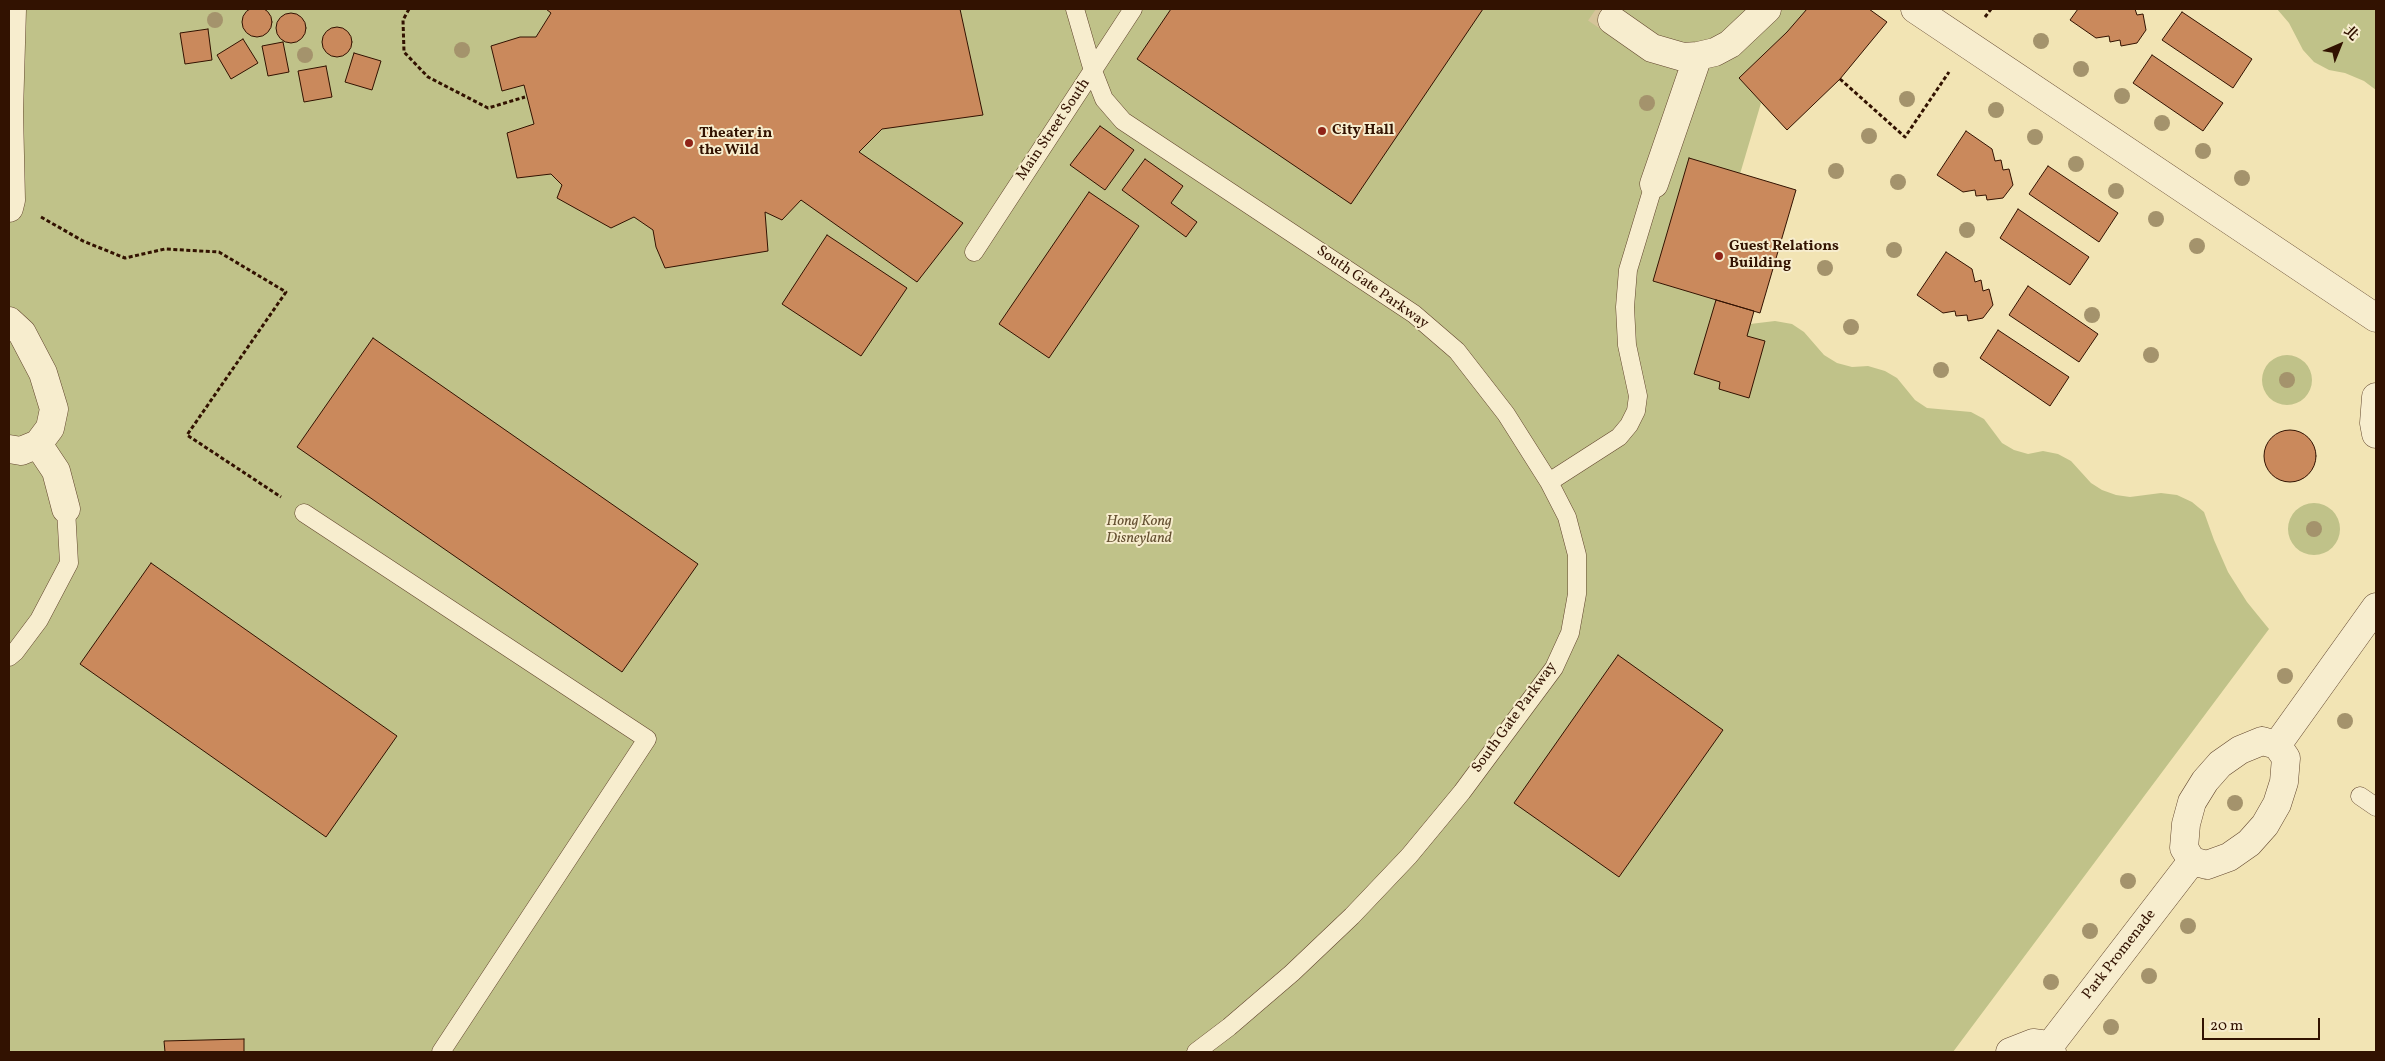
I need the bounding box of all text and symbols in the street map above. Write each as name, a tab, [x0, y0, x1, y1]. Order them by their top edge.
north arrow	[2315, 20, 2365, 70]
text: 北	[2339, 22, 2362, 46]
street label: Main Street South	[1013, 76, 1095, 184]
place label: City Hall	[1332, 122, 1394, 140]
place label: Theater in the Wild	[699, 125, 772, 160]
marker: City Hall	[1316, 125, 1328, 137]
marker: Theater in the Wild	[683, 137, 695, 149]
place label: Guest Relations Building	[1729, 238, 1839, 273]
street label: South Gate Parkway	[1312, 243, 1432, 333]
marker: Guest Relations Building	[1713, 250, 1725, 262]
park label: Hong Kong Disneyland	[1106, 513, 1172, 548]
street label: South Gate Parkway	[1469, 659, 1561, 777]
street label: Park Promenade	[2079, 907, 2161, 1003]
scale bar	[2205, 1008, 2322, 1040]
text: 20 m	[2210, 1016, 2243, 1037]

